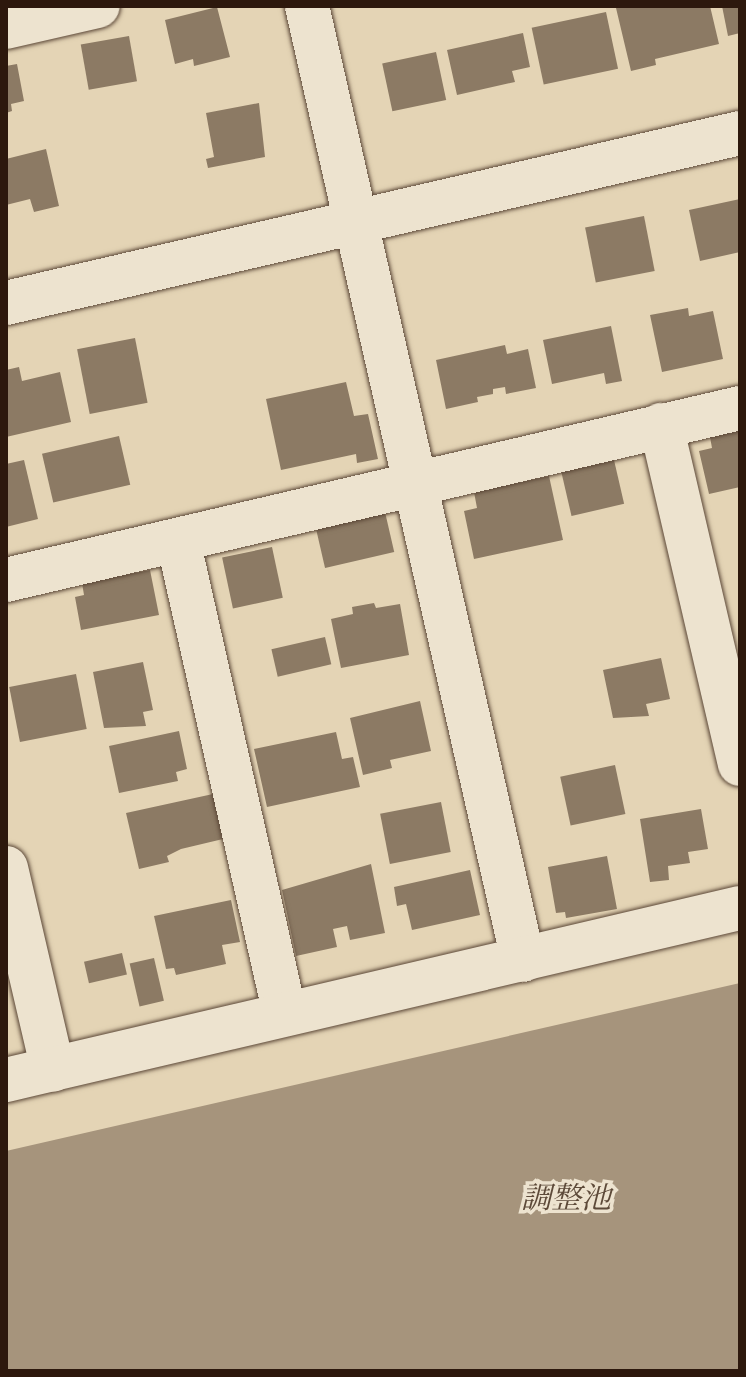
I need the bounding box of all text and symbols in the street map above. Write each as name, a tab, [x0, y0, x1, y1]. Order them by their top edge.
water label: 調整池	[521, 1181, 611, 1217]

